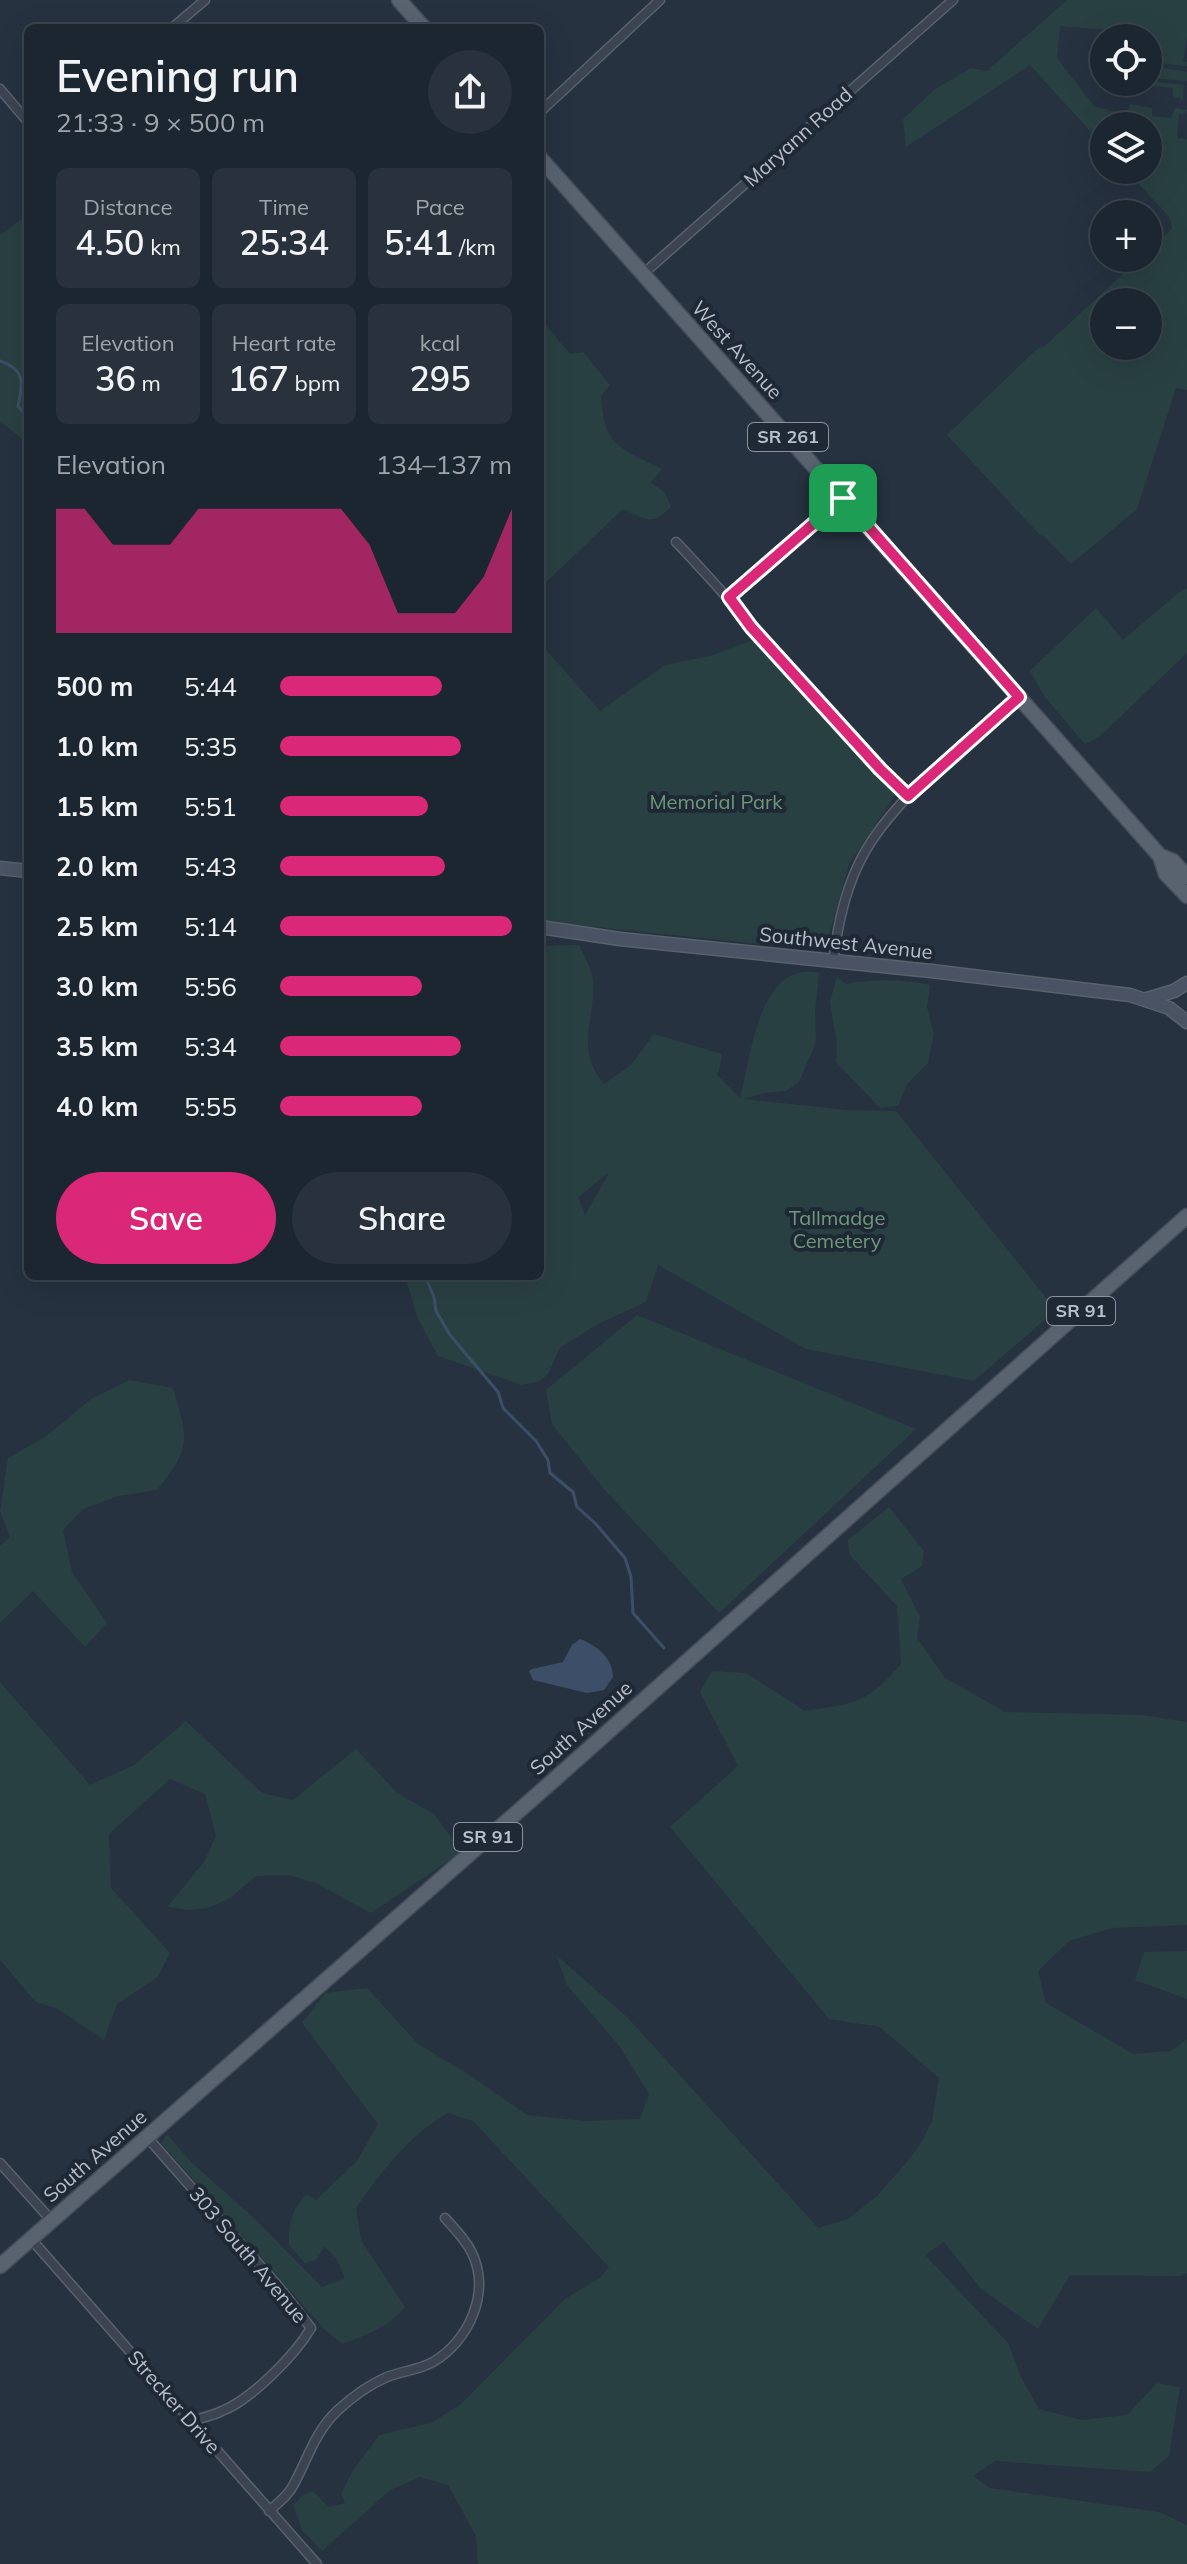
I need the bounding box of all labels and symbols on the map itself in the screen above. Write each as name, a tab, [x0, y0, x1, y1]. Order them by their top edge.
street label: Maryann Road	[738, 81, 857, 192]
street label: West Avenue	[687, 295, 788, 404]
road number: SR 261	[748, 423, 828, 451]
pin	[809, 464, 877, 532]
park label: Memorial Park	[649, 789, 783, 814]
street label: Southwest Avenue	[758, 921, 934, 964]
park label: Tallmadge Cemetery	[789, 1205, 885, 1253]
road number: SR 91	[1047, 1297, 1115, 1325]
street label: South Avenue	[524, 1675, 637, 1780]
road number: SR 91	[454, 1823, 522, 1851]
street label: South Avenue	[38, 2104, 152, 2207]
street label: 303 South Avenue	[184, 2181, 313, 2328]
street label: Strecker Drive	[123, 2345, 226, 2459]

